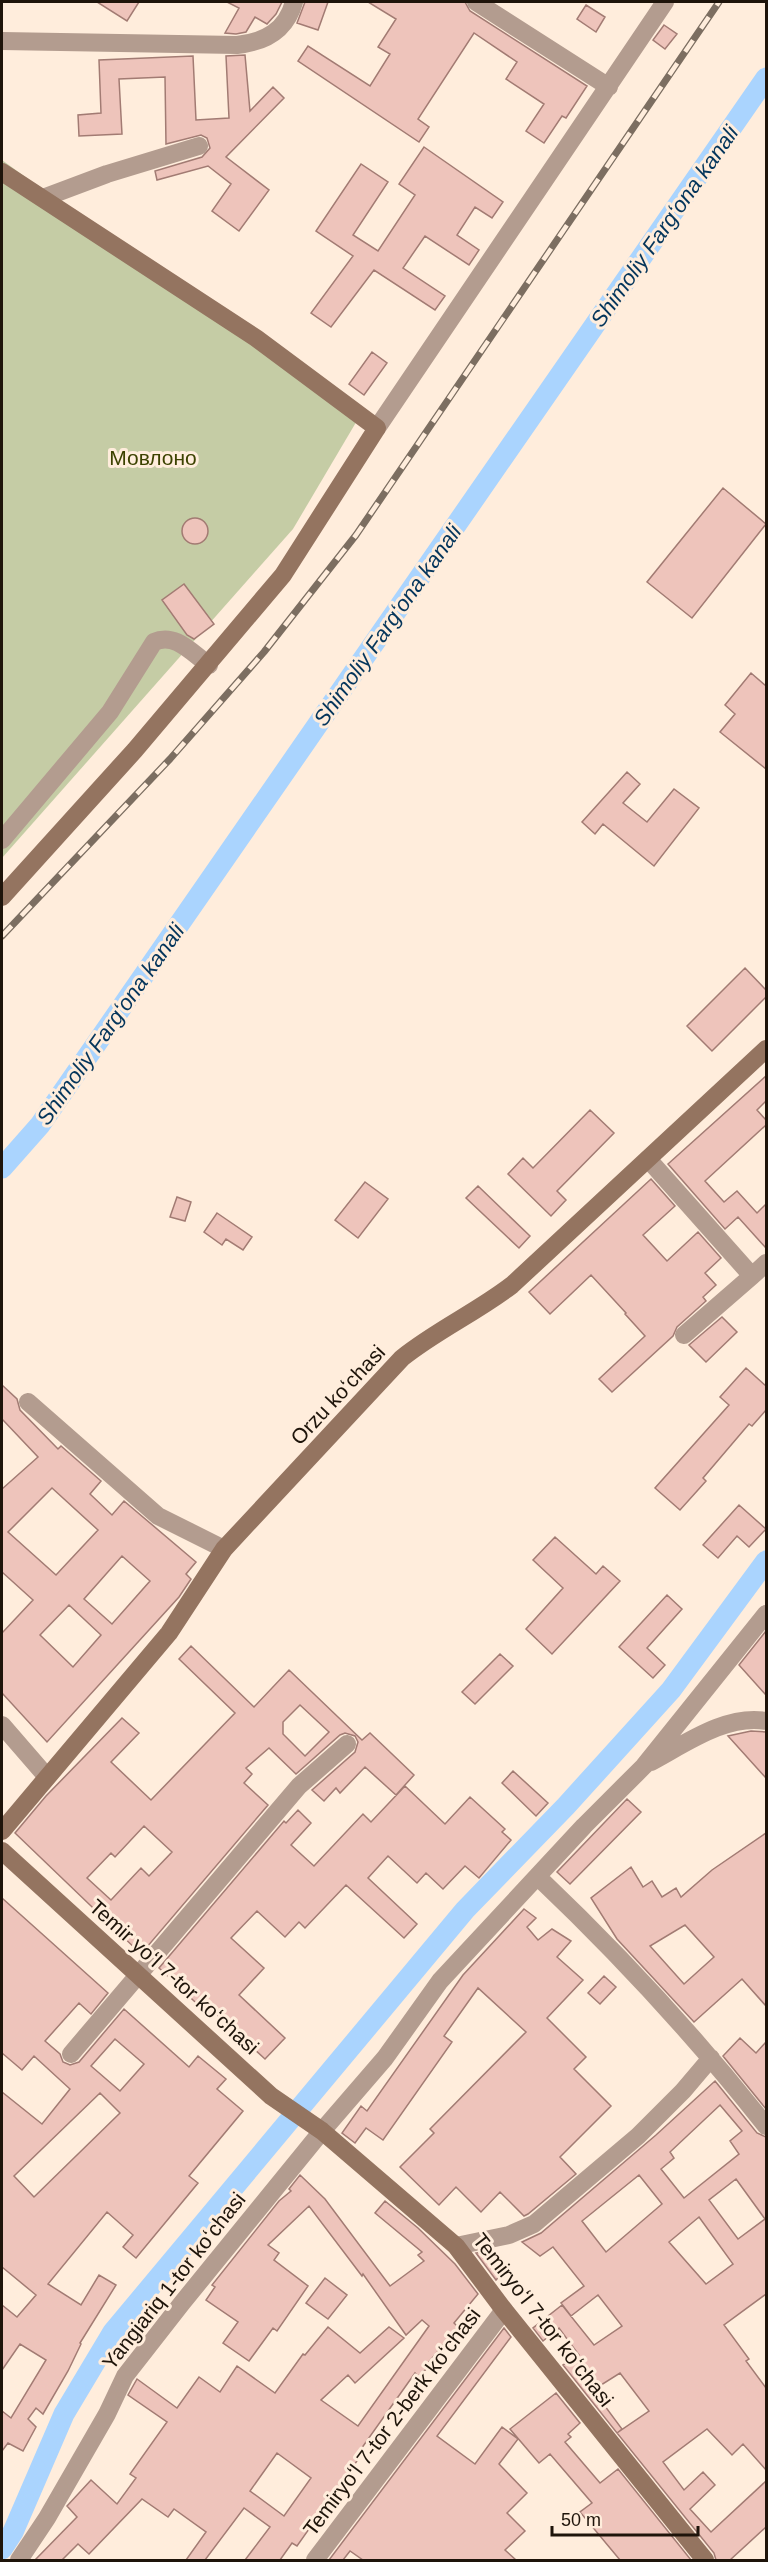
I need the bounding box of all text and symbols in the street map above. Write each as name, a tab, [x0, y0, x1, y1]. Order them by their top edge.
water label: Shimoliy Fargʻona kanali	[585, 120, 744, 332]
park label: Мовлоно	[109, 446, 197, 469]
water label: Shimoliy Fargʻona kanali	[308, 519, 467, 731]
water label: Shimoliy Fargʻona kanali	[31, 918, 190, 1130]
street label: Orzu koʻchasi	[286, 1340, 389, 1449]
street label: Temir yoʻl 7-tor koʻchasi	[85, 1895, 264, 2059]
street label: Yangiariq 1-tor koʻchasi	[97, 2188, 250, 2374]
street label: Temiryoʻl 7-tor koʻchasi	[469, 2228, 618, 2411]
street label: Temiryoʻl 7-tor 2-berk koʻchasi	[298, 2303, 485, 2540]
scale bar	[552, 2499, 698, 2537]
text: 50 m	[561, 2510, 601, 2530]

